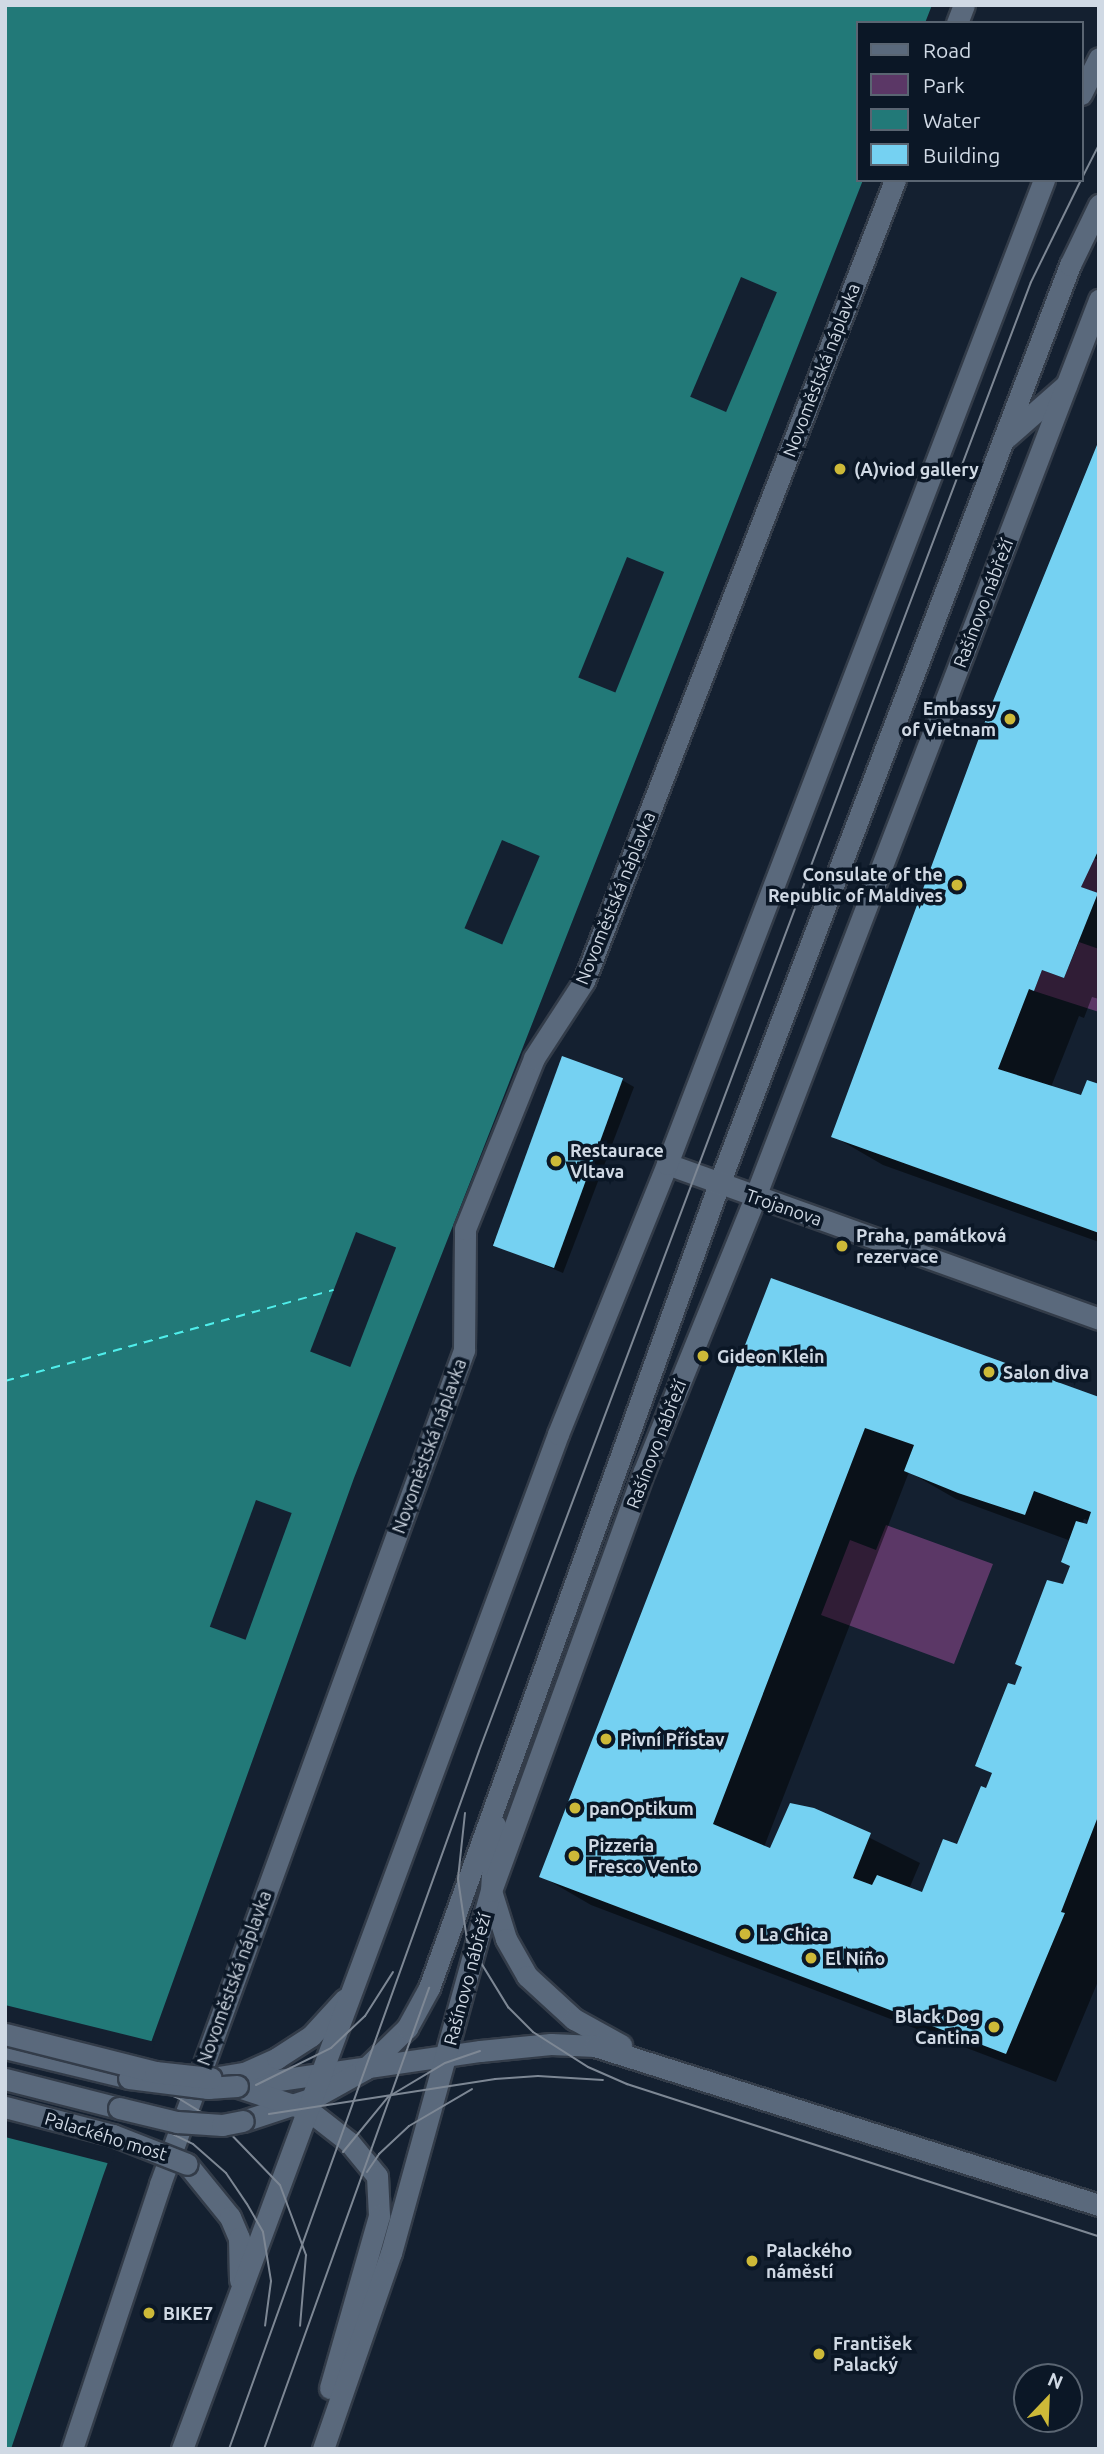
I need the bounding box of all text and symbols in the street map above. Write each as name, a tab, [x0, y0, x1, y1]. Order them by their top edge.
legend	[856, 21, 1083, 182]
text: Road	[923, 38, 971, 62]
text: Park	[923, 73, 965, 97]
text: Water	[923, 108, 981, 132]
text: Building	[923, 143, 1000, 167]
street label: Novoměstská náplavka	[778, 280, 864, 460]
place label: (A)viod gallery	[854, 458, 979, 480]
marker: (A)viod gallery	[832, 461, 848, 477]
street label: Rašínovo nábřeží	[949, 536, 1017, 670]
place label: Embassy of Vietnam	[901, 698, 996, 740]
marker: Embassy of Vietnam	[1002, 711, 1018, 727]
street label: Novoměstská náplavka	[570, 808, 660, 988]
place label: Consulate of the Republic of Maldives	[768, 864, 943, 906]
marker: Consulate of the Republic of Maldives	[949, 877, 965, 893]
place label: Restaurace Vltava	[570, 1140, 664, 1182]
marker: Restaurace Vltava	[548, 1153, 564, 1169]
street label: Trojanova	[743, 1184, 825, 1230]
place label: Praha, památková rezervace	[856, 1225, 1006, 1268]
marker: Praha, památková rezervace	[834, 1238, 850, 1254]
place label: Gideon Klein	[717, 1345, 825, 1367]
marker: Gideon Klein	[695, 1348, 711, 1364]
street label: Novoměstská náplavka	[387, 1356, 471, 1536]
place label: Salon diva	[1003, 1361, 1089, 1383]
marker: Salon diva	[981, 1364, 997, 1380]
street label: Rašínovo nábřeží	[622, 1377, 690, 1511]
place label: Pivní Přístav	[620, 1728, 725, 1750]
marker: Pivní Přístav	[598, 1731, 614, 1747]
place label: panOptikum	[589, 1797, 694, 1819]
marker: panOptikum	[567, 1800, 583, 1816]
place label: Pizzeria Fresco Vento	[588, 1835, 698, 1878]
marker: Pizzeria Fresco Vento	[566, 1848, 582, 1864]
street label: Novoměstská náplavka	[192, 1888, 276, 2068]
street label: Rašínovo nábřeží	[439, 1910, 495, 2048]
place label: La Chica	[759, 1923, 828, 1945]
marker: La Chica	[737, 1926, 753, 1942]
place label: El Niño	[825, 1947, 885, 1969]
marker: El Niño	[803, 1950, 819, 1966]
place label: Black Dog Cantina	[895, 2006, 980, 2048]
marker: Black Dog Cantina	[986, 2019, 1002, 2035]
street label: Palackého most	[42, 2107, 170, 2165]
place label: Palackého náměstí	[766, 2240, 852, 2282]
marker: Palackého náměstí	[744, 2253, 760, 2269]
place label: BIKE7	[163, 2302, 213, 2324]
marker: BIKE7	[141, 2305, 157, 2321]
place label: František Palacký	[833, 2333, 912, 2376]
marker: František Palacký	[811, 2346, 827, 2362]
north arrow	[1013, 2363, 1083, 2433]
text: N	[1045, 2368, 1066, 2393]

